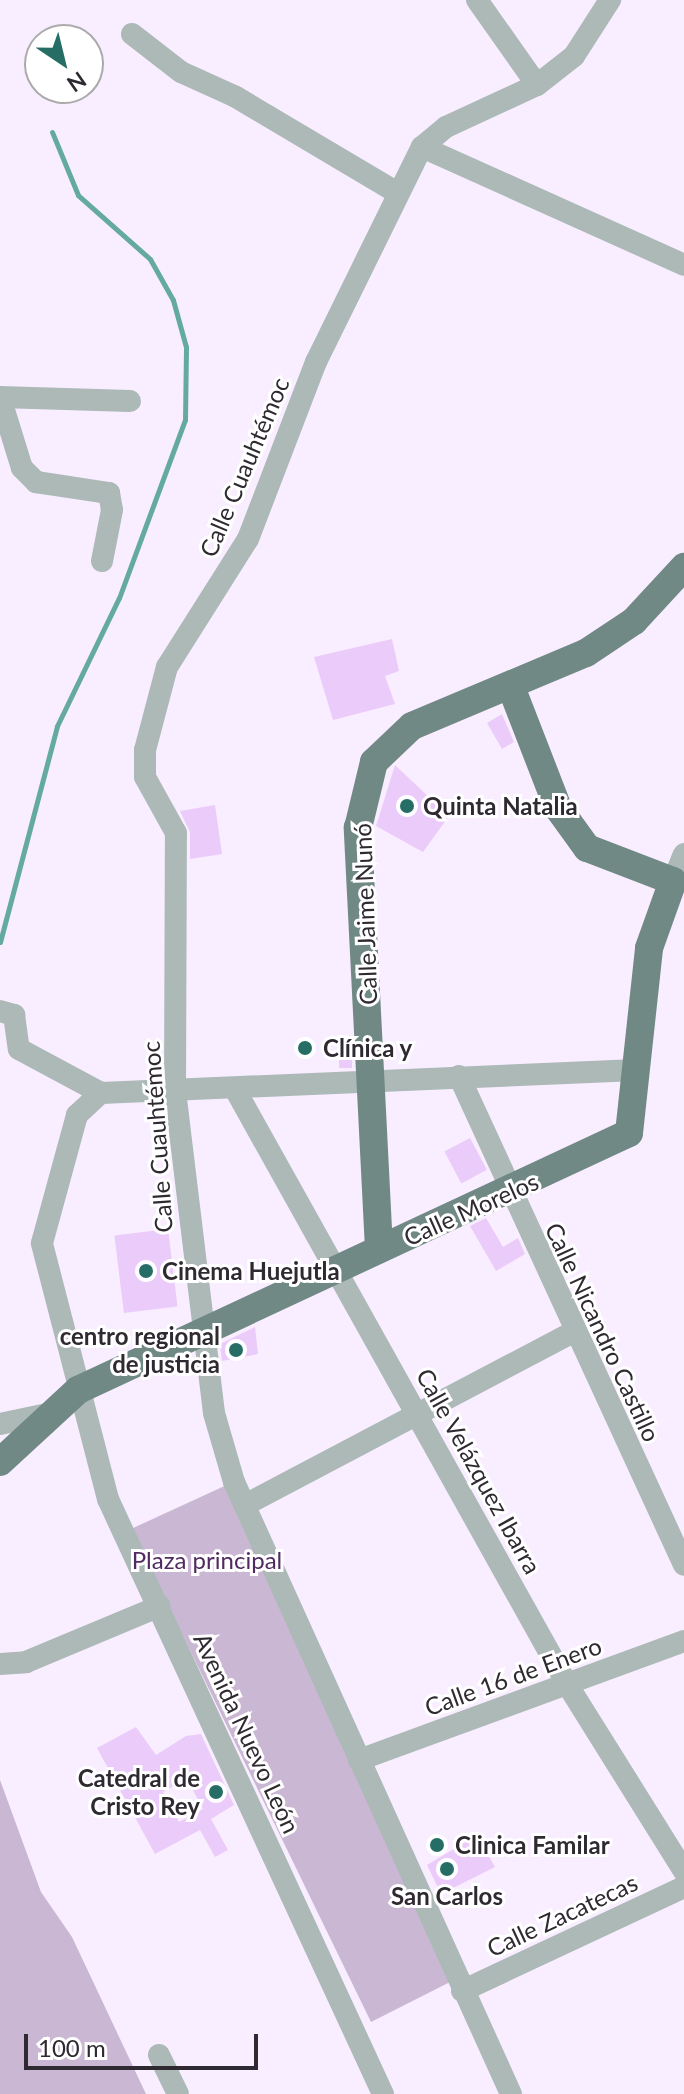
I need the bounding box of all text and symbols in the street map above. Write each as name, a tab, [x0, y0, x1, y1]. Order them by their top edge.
north arrow	[24, 24, 104, 104]
text: N	[62, 67, 92, 98]
street label: Calle Cuauhtémoc	[193, 373, 295, 561]
place label: Quinta Natalia	[423, 792, 578, 820]
marker: Quinta Natalia	[398, 797, 416, 815]
street label: Calle Jaime Nunó	[347, 822, 383, 1006]
place label: Clínica y	[323, 1034, 413, 1062]
marker: Clínica y	[294, 1037, 316, 1059]
street label: Calle Cuauhtémoc	[136, 1040, 178, 1234]
street label: Calle Morelos	[399, 1167, 543, 1251]
street label: Calle Nicandro Castillo	[540, 1218, 666, 1446]
place label: Cinema Huejutla	[162, 1257, 340, 1285]
marker: Cinema Huejutla	[137, 1262, 155, 1280]
place label: centro regional de justicia	[60, 1322, 220, 1378]
marker: centro regional de justicia	[227, 1341, 245, 1359]
street label: Calle Velázquez Ibarra	[410, 1363, 548, 1579]
park label: Plaza principal	[132, 1546, 282, 1574]
street label: Avenida Nuevo León	[188, 1628, 306, 1838]
street label: Calle 16 de Enero	[421, 1631, 605, 1721]
place label: Catedral de Cristo Rey	[78, 1764, 200, 1820]
marker: Catedral de Cristo Rey	[207, 1783, 225, 1801]
place label: Clinica Familar	[455, 1831, 610, 1859]
marker: Clinica Familar	[426, 1834, 448, 1856]
marker: San Carlos	[438, 1860, 456, 1878]
street label: Calle Zacatecas	[482, 1868, 642, 1962]
place label: San Carlos	[391, 1882, 503, 1910]
scale bar	[28, 2018, 262, 2068]
text: 100 m	[38, 2033, 106, 2062]

